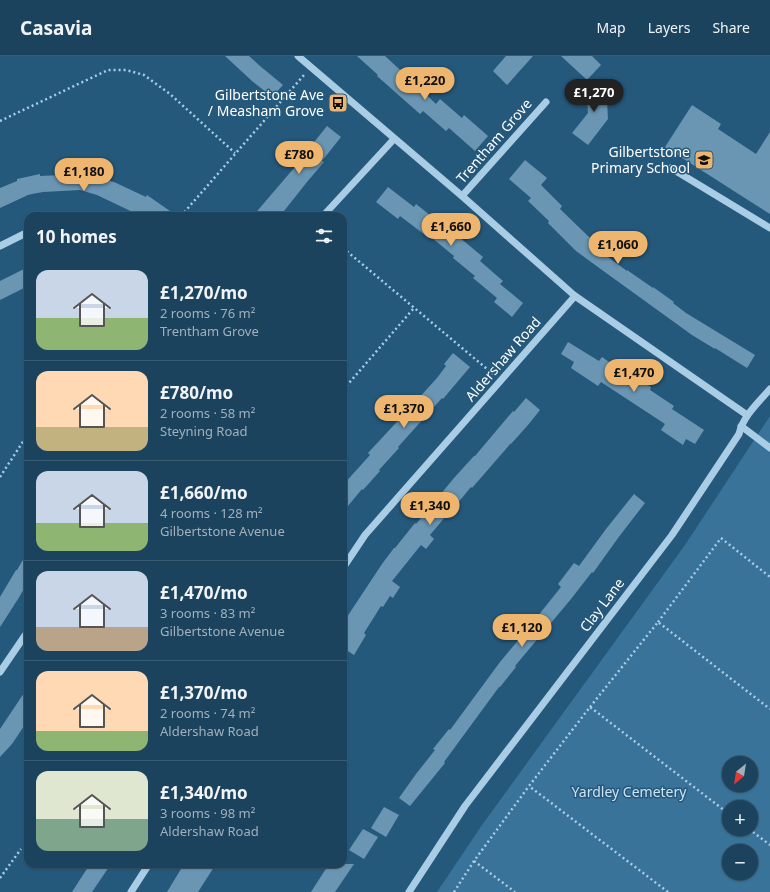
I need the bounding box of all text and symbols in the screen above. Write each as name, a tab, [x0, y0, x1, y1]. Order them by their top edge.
text: Casavia	[20, 15, 92, 41]
text: Map	[597, 18, 626, 37]
text: Layers	[648, 18, 690, 37]
text: Share	[712, 18, 750, 37]
pin: £1,220	[392, 67, 458, 101]
text: £1,220	[405, 71, 445, 89]
pin: £1,270	[561, 79, 627, 113]
text: £1,270	[574, 83, 614, 101]
place label: Gilbertstone Ave / Measham Grove	[208, 85, 324, 120]
bus stop icon: Gilbertstone Ave / Measham Grove	[327, 92, 349, 114]
street label: Trentham Grove	[452, 94, 536, 187]
pin: £780	[275, 141, 323, 175]
place label: Gilbertstone Primary School	[591, 142, 690, 177]
text: £780	[284, 145, 314, 163]
school or university icon: Gilbertstone Primary School	[693, 149, 715, 171]
pin: £1,180	[51, 158, 117, 192]
text: £1,180	[64, 162, 104, 180]
pin: £1,660	[418, 213, 484, 247]
text: £1,660	[431, 217, 471, 235]
text: 10 homes	[36, 225, 117, 248]
icon: filters	[313, 225, 335, 247]
pin: £1,060	[585, 231, 651, 265]
text: £1,060	[598, 235, 638, 253]
text: £1,270/mo	[160, 281, 248, 304]
icon: home	[68, 286, 116, 334]
text: 2 rooms · 76 m²	[160, 304, 255, 322]
street label: Aldershaw Road	[461, 312, 545, 405]
text: Trentham Grove	[160, 322, 259, 340]
pin: £1,470	[601, 359, 667, 393]
text: £1,470	[614, 363, 654, 381]
text: £780/mo	[160, 381, 233, 404]
icon: home	[68, 387, 116, 435]
pin: £1,370	[371, 395, 437, 429]
text: £1,370	[384, 399, 424, 417]
text: 2 rooms · 58 m²	[160, 404, 255, 422]
text: Steyning Road	[160, 422, 248, 440]
text: £1,660/mo	[160, 481, 248, 504]
icon: home	[68, 487, 116, 535]
pin: £1,340	[397, 492, 463, 526]
text: £1,340	[410, 496, 450, 514]
text: 4 rooms · 128 m²	[160, 504, 263, 522]
text: Gilbertstone Avenue	[160, 522, 285, 540]
street label: Clay Lane	[575, 574, 628, 636]
text: £1,470/mo	[160, 581, 248, 604]
icon: home	[68, 587, 116, 635]
text: 3 rooms · 83 m²	[160, 604, 255, 622]
pin: £1,120	[489, 614, 555, 648]
text: £1,120	[502, 618, 542, 636]
text: Gilbertstone Avenue	[160, 622, 285, 640]
text: £1,370/mo	[160, 681, 248, 704]
icon: home	[68, 687, 116, 735]
text: 2 rooms · 74 m²	[160, 704, 255, 722]
text: Aldershaw Road	[160, 722, 259, 740]
north arrow	[722, 756, 758, 792]
map controls	[722, 756, 758, 880]
text: £1,340/mo	[160, 781, 248, 804]
park label: Yardley Cemetery	[572, 782, 687, 801]
icon: home	[68, 787, 116, 835]
button: +	[722, 800, 758, 836]
text: 3 rooms · 98 m²	[160, 804, 255, 822]
text: Aldershaw Road	[160, 822, 259, 840]
button: −	[722, 844, 758, 880]

